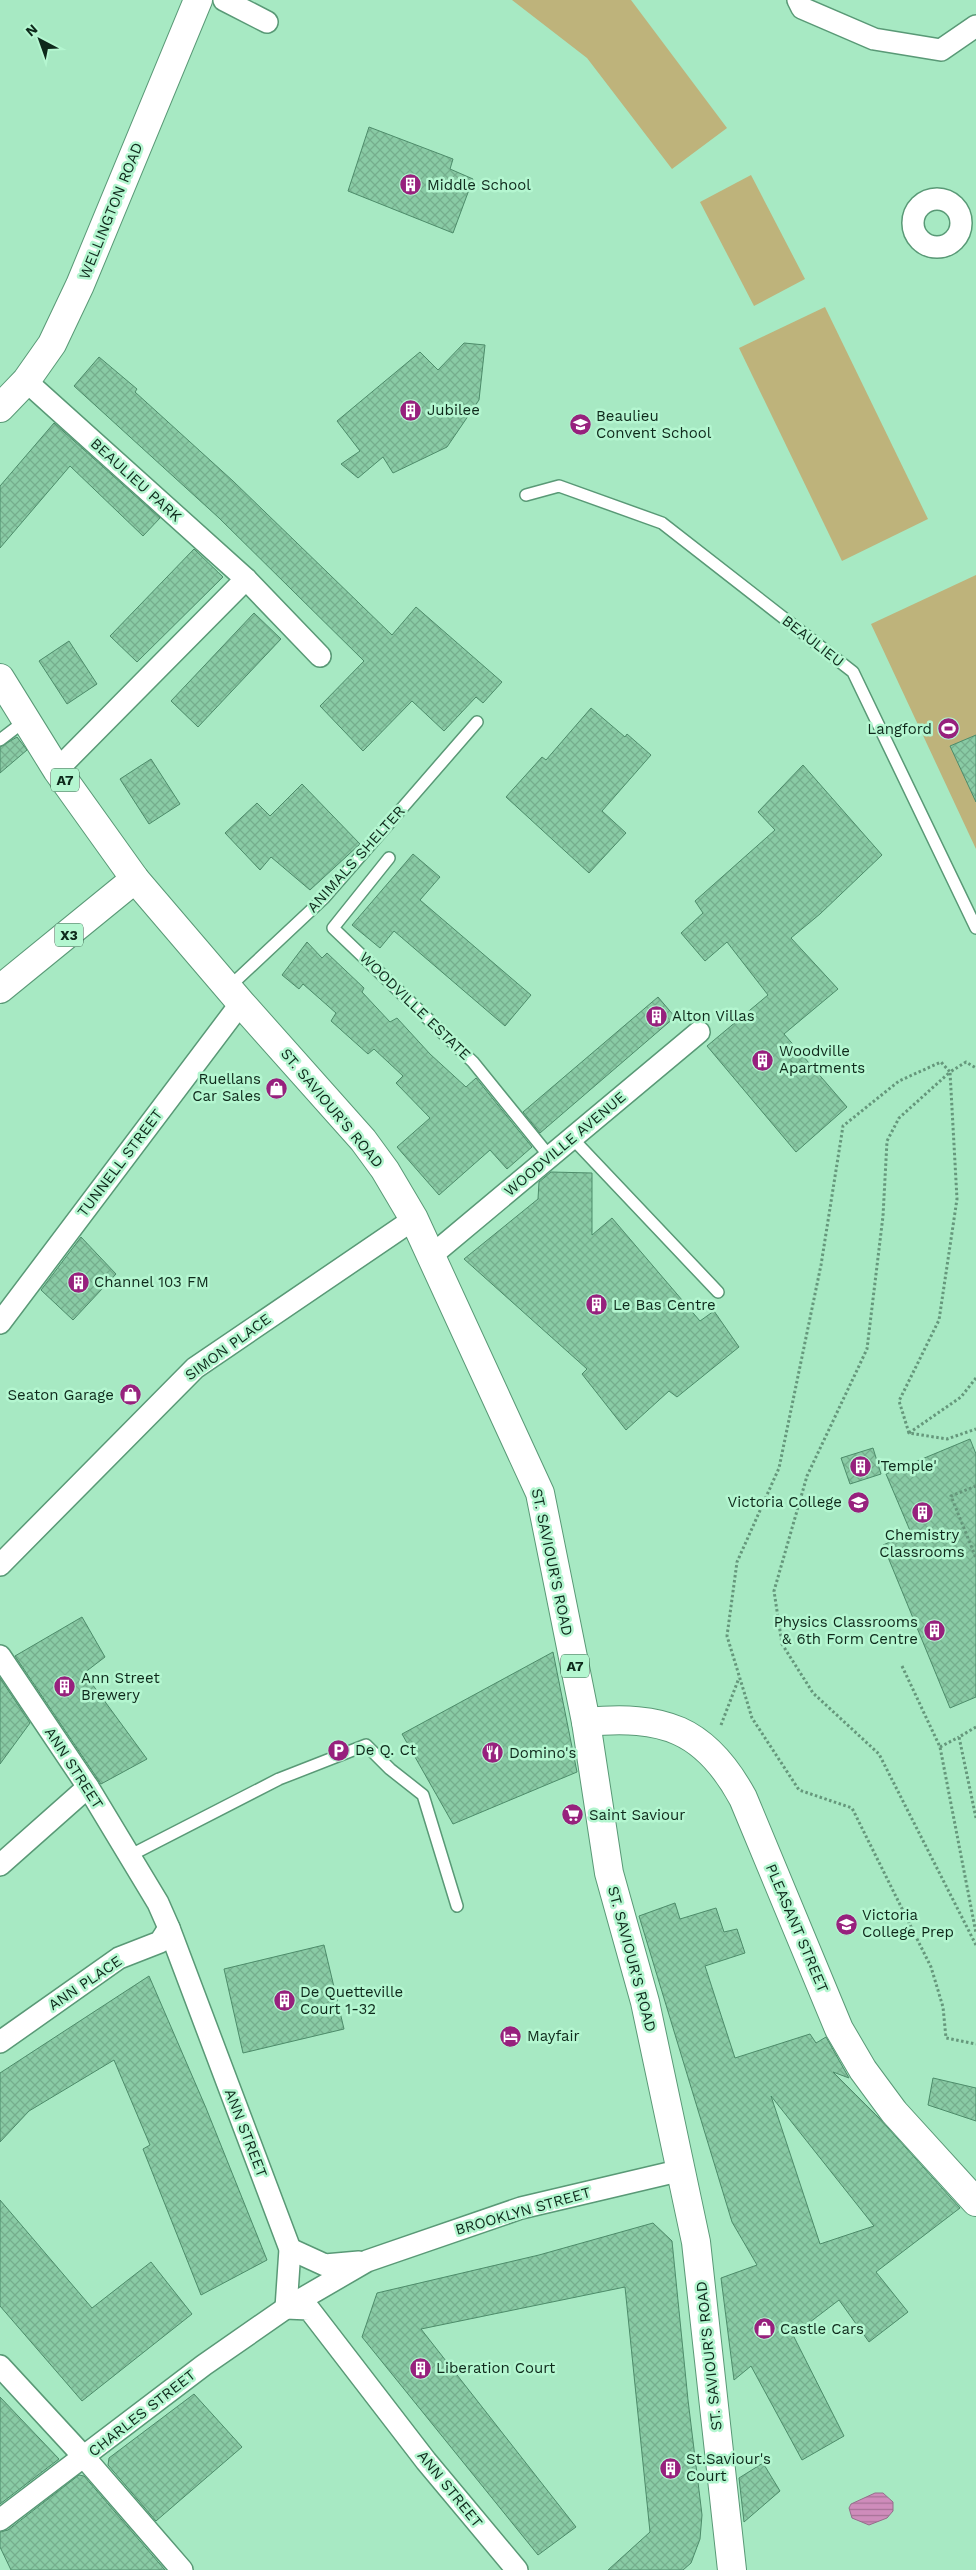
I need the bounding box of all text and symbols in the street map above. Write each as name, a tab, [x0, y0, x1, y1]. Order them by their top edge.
north arrow	[15, 15, 65, 65]
text: N	[22, 21, 41, 40]
street label: WELLINGTON ROAD	[75, 140, 147, 282]
building icon: Middle School	[399, 173, 423, 197]
place label: Middle School	[427, 176, 531, 194]
building icon: Jubilee	[399, 398, 423, 422]
place label: Jubilee	[427, 401, 480, 419]
place label: Beaulieu Convent School	[596, 407, 712, 442]
school or university icon: Beaulieu Convent School	[568, 413, 592, 437]
street label: BEAULIEU PARK	[87, 434, 185, 526]
street label: BEAULIEU	[779, 611, 847, 671]
sports icon: Langford	[936, 717, 960, 741]
place label: Langford	[867, 720, 932, 738]
road number: A7	[51, 768, 79, 792]
street label: ANIMALS SHELTER	[303, 802, 409, 916]
road number: X3	[55, 924, 83, 946]
street label: WOODVILLE ESTATE	[356, 948, 474, 1064]
building icon: Alton Villas	[644, 1004, 668, 1028]
place label: Alton Villas	[672, 1007, 755, 1025]
place label: Woodville Apartments	[779, 1042, 865, 1077]
street label: ST. SAVIOUR'S ROAD	[277, 1045, 387, 1171]
building icon: Woodville Apartments	[751, 1048, 775, 1072]
place label: Ruellans Car Sales	[192, 1070, 261, 1105]
shop icon: Ruellans Car Sales	[265, 1076, 289, 1100]
street label: WOODVILLE AVENUE	[501, 1088, 629, 1200]
street label: TUNNELL STREET	[74, 1106, 166, 1220]
building icon: Channel 103 FM	[66, 1270, 90, 1294]
place label: Channel 103 FM	[94, 1273, 209, 1291]
building icon: Le Bas Centre	[585, 1293, 609, 1317]
place label: Le Bas Centre	[613, 1296, 716, 1314]
street label: SIMON PLACE	[182, 1310, 274, 1384]
shop icon: Seaton Garage	[118, 1383, 142, 1407]
place label: Seaton Garage	[7, 1386, 114, 1404]
building icon: 'Temple'	[849, 1454, 873, 1478]
place label: 'Temple'	[877, 1457, 937, 1475]
street label: ST. SAVIOUR'S ROAD	[528, 1487, 576, 1637]
school or university icon: Victoria College	[846, 1490, 870, 1514]
place label: Victoria College	[727, 1493, 842, 1511]
building icon: Chemistry Classrooms	[910, 1500, 934, 1524]
place label: Chemistry Classrooms	[879, 1526, 965, 1561]
place label: Physics Classrooms & 6th Form Centre	[774, 1613, 918, 1648]
building icon: Physics Classrooms & 6th Form Centre	[922, 1619, 946, 1643]
road number: A7	[561, 1654, 589, 1678]
place label: Ann Street Brewery	[81, 1669, 160, 1704]
building icon: Ann Street Brewery	[53, 1675, 77, 1699]
street label: ANN STREET	[41, 1724, 107, 1812]
parking icon: De Q. Ct	[327, 1738, 351, 1762]
place label: De Q. Ct	[355, 1741, 417, 1759]
restaurant icon: Domino's	[481, 1741, 505, 1765]
place label: Domino's	[509, 1744, 576, 1762]
supermarket icon: Saint Saviour	[561, 1803, 585, 1827]
place label: Saint Saviour	[589, 1806, 685, 1824]
street label: PLEASANT STREET	[762, 1861, 832, 1995]
street label: ST. SAVIOUR'S ROAD	[604, 1884, 660, 2034]
place label: Victoria College Prep	[862, 1906, 954, 1941]
school or university icon: Victoria College Prep	[834, 1912, 858, 1936]
street label: ANN PLACE	[45, 1952, 125, 2014]
place label: De Quetteville Court 1-32	[300, 1983, 403, 2018]
building icon: De Quetteville Court 1-32	[272, 1989, 296, 2013]
hotel icon: Mayfair	[499, 2024, 523, 2048]
place label: Mayfair	[527, 2027, 580, 2045]
street label: ANN STREET	[221, 2086, 271, 2180]
street label: BROOKLYN STREET	[453, 2183, 593, 2239]
street label: ST. SAVIOUR'S ROAD	[692, 2280, 726, 2432]
shop icon: Castle Cars	[752, 2317, 776, 2341]
place label: Castle Cars	[780, 2320, 864, 2338]
building icon: Liberation Court	[408, 2356, 432, 2380]
place label: Liberation Court	[436, 2359, 556, 2377]
street label: CHARLES STREET	[85, 2366, 199, 2460]
street label: ANN STREET	[414, 2447, 486, 2531]
place label: St.Saviour's Court	[686, 2450, 771, 2485]
building icon: St.Saviour's Court	[658, 2456, 682, 2480]

